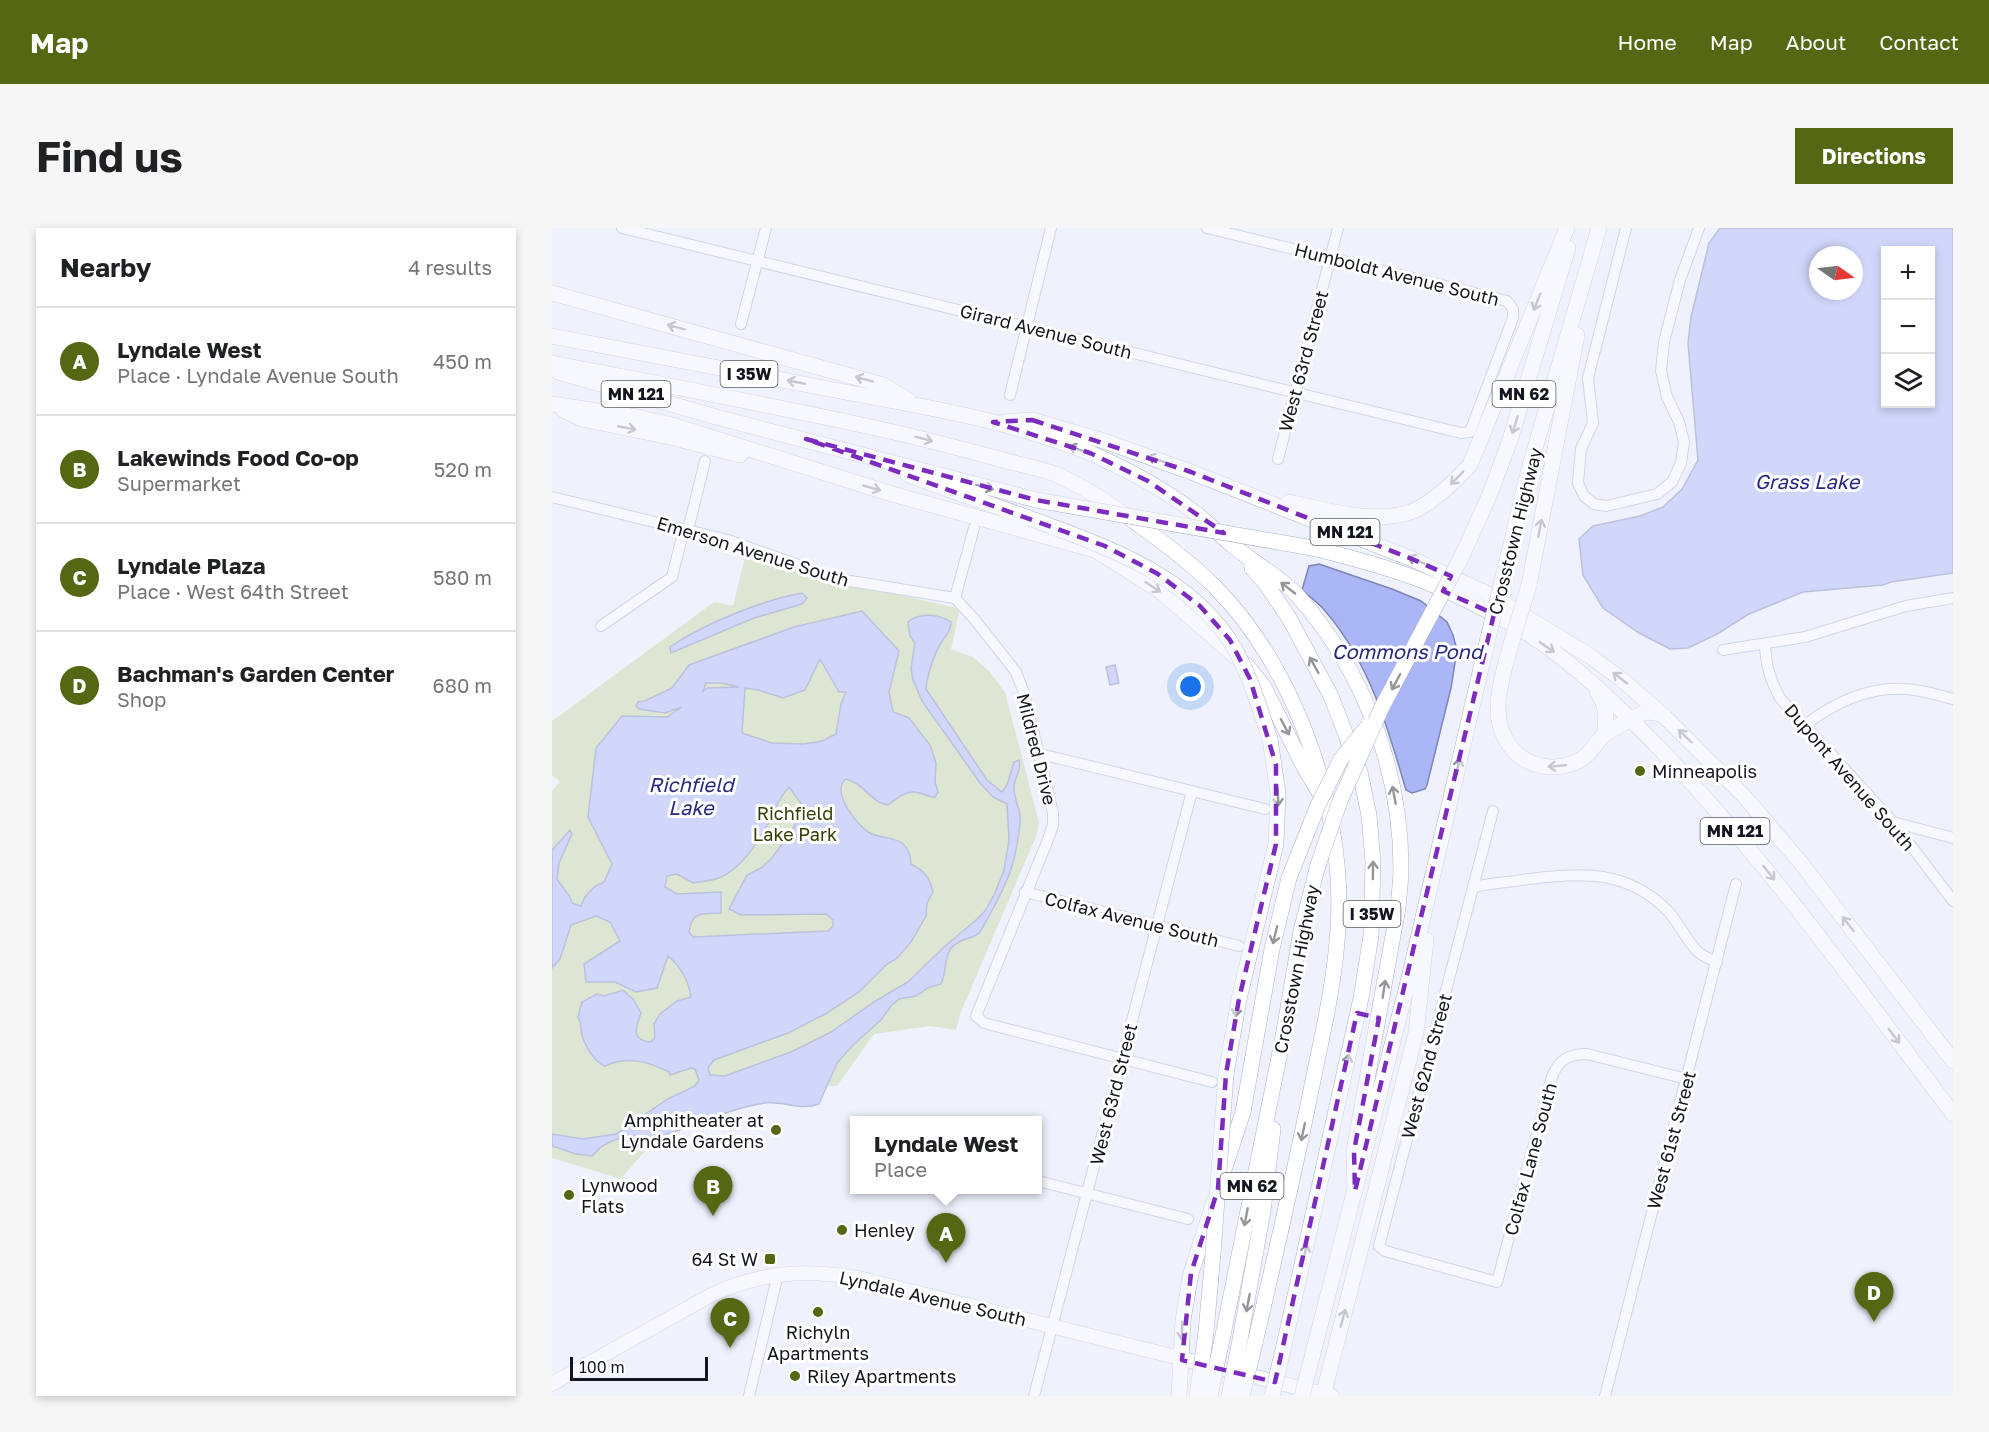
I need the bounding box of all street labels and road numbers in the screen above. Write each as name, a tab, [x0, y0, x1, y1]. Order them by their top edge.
street label: Humboldt Avenue South	[1292, 238, 1502, 310]
street label: West 63rd Street	[1274, 288, 1332, 434]
street label: Girard Avenue South	[958, 299, 1134, 363]
road number: I 35W	[720, 361, 778, 387]
road number: MN 121	[602, 381, 670, 407]
road number: MN 62	[1492, 381, 1556, 407]
street label: Crosstown Highway	[1484, 445, 1546, 617]
street label: Emerson Avenue South	[654, 511, 852, 591]
road number: MN 121	[1310, 519, 1380, 545]
street label: Mildred Drive	[1012, 691, 1062, 807]
street label: Dupont Avenue South	[1780, 699, 1920, 855]
road number: MN 121	[1700, 818, 1770, 844]
street label: Crosstown Highway	[1269, 883, 1323, 1055]
street label: Colfax Avenue South	[1043, 887, 1221, 951]
road number: I 35W	[1344, 901, 1400, 927]
street label: West 62nd Street	[1396, 991, 1456, 1141]
street label: West 63rd Street	[1085, 1021, 1141, 1167]
street label: West 61st Street	[1642, 1068, 1700, 1212]
street label: Colfax Lane South	[1499, 1080, 1561, 1238]
road number: MN 62	[1220, 1173, 1284, 1199]
street label: Lyndale Avenue South	[837, 1266, 1029, 1330]

